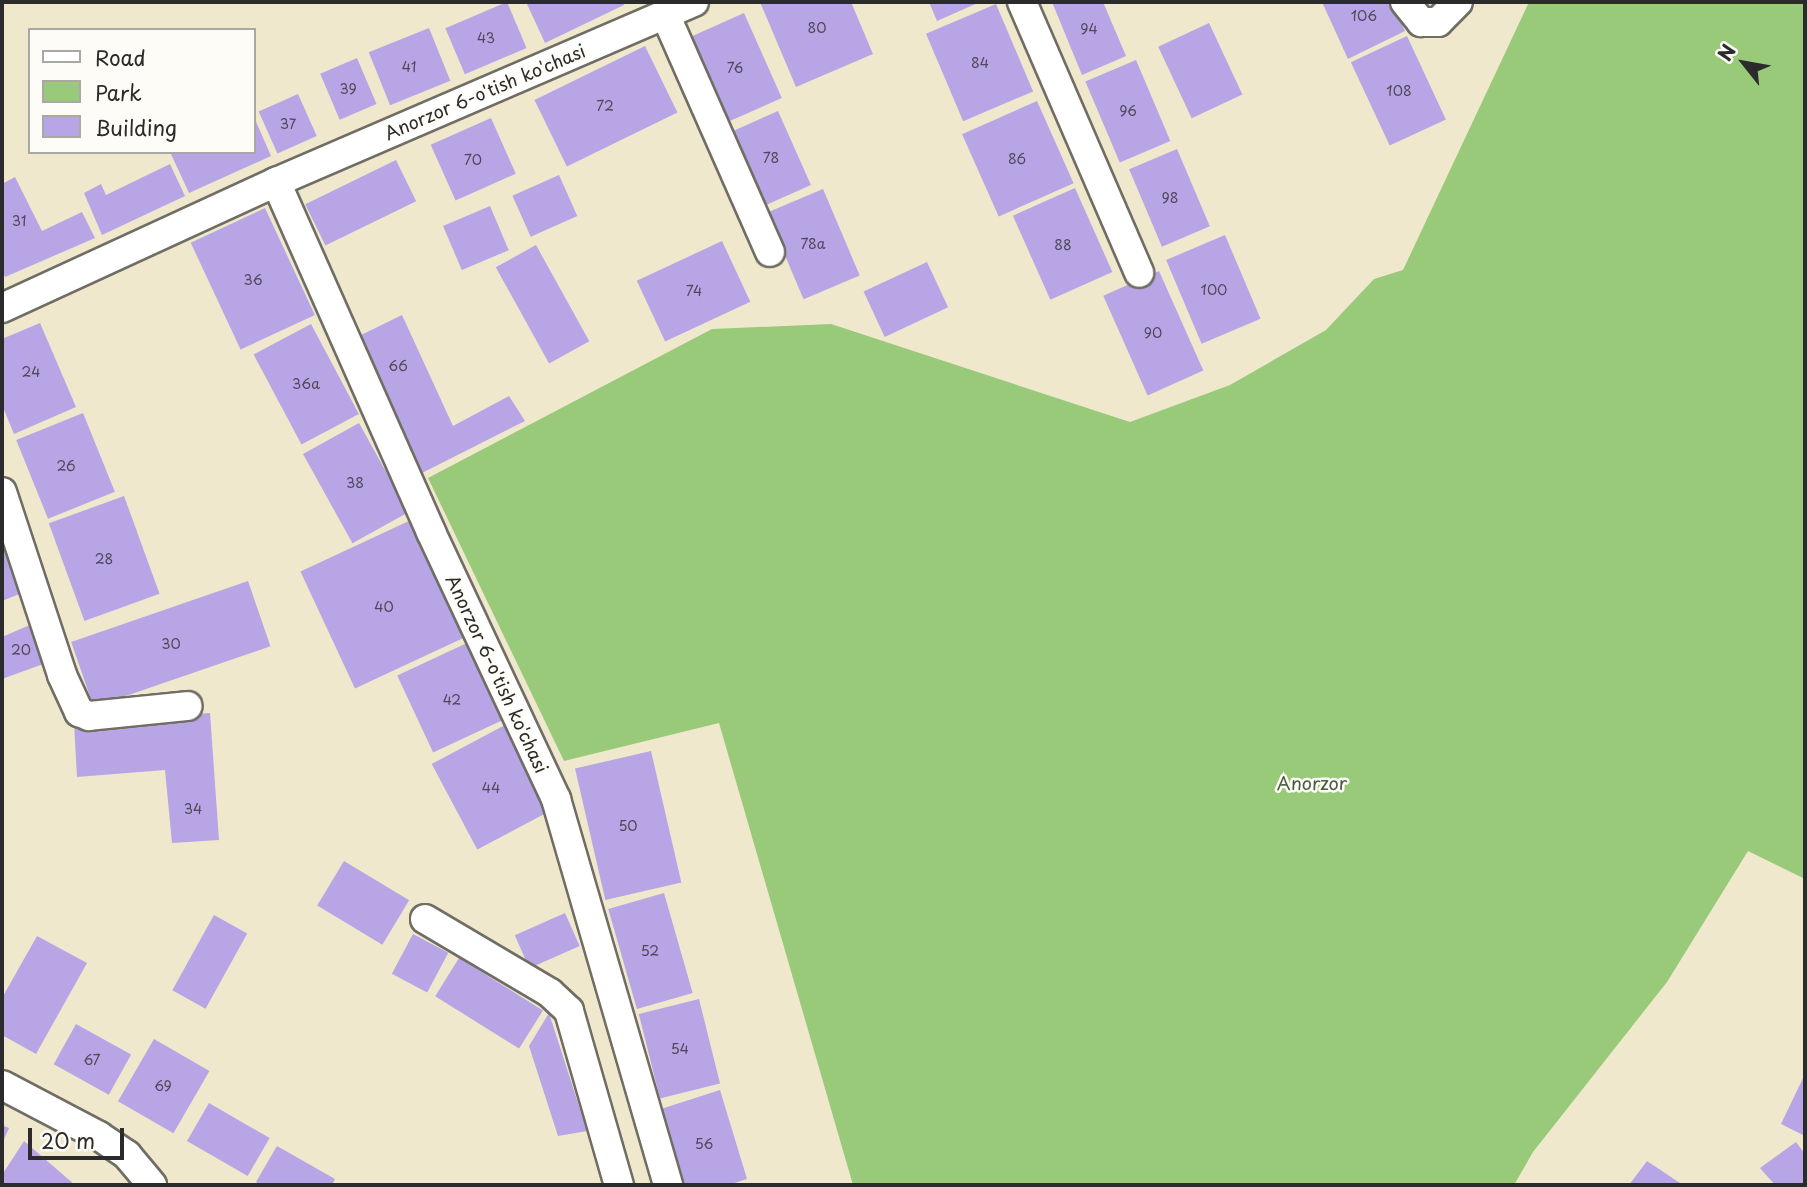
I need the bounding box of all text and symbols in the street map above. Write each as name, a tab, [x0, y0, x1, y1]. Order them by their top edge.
house number: 106	[1351, 8, 1377, 24]
house number: 80	[808, 20, 826, 36]
house number: 94	[1080, 21, 1098, 37]
legend	[28, 28, 256, 154]
north arrow	[1709, 28, 1779, 98]
house number: 43	[477, 30, 495, 46]
text: N	[1710, 39, 1742, 66]
street label: Anorzor 6-o'tish ko'chasi	[381, 40, 589, 144]
text: Road	[95, 41, 146, 73]
house number: 84	[971, 55, 989, 71]
house number: 41	[402, 59, 416, 75]
house number: 76	[727, 60, 743, 76]
text: Park	[95, 76, 142, 108]
house number: 39	[339, 81, 357, 97]
house number: 108	[1386, 83, 1412, 99]
house number: 72	[596, 98, 614, 114]
house number: 96	[1119, 103, 1137, 119]
text: Building	[95, 111, 177, 143]
house number: 37	[280, 116, 296, 132]
house number: 78	[763, 150, 779, 166]
house number: 86	[1008, 151, 1026, 167]
house number: 70	[464, 152, 482, 168]
house number: 98	[1162, 190, 1178, 206]
house number: 31	[12, 213, 26, 229]
house number: 78а	[800, 236, 826, 252]
house number: 88	[1054, 237, 1072, 253]
house number: 36	[243, 272, 263, 288]
house number: 100	[1201, 282, 1227, 298]
house number: 74	[686, 283, 702, 299]
house number: 90	[1144, 325, 1162, 341]
house number: 66	[388, 358, 408, 374]
house number: 24	[22, 364, 40, 380]
house number: 36а	[292, 376, 320, 392]
house number: 26	[56, 458, 76, 474]
house number: 38	[346, 475, 364, 491]
house number: 28	[95, 551, 113, 567]
street label: Anorzor 6-o'tish ko'chasi	[442, 572, 552, 776]
house number: 40	[374, 599, 394, 615]
house number: 30	[161, 636, 181, 652]
house number: 20	[11, 642, 31, 658]
house number: 42	[443, 692, 461, 708]
park label: Anorzor	[1277, 772, 1347, 794]
house number: 44	[482, 780, 500, 796]
house number: 34	[184, 801, 202, 817]
house number: 50	[618, 818, 638, 834]
house number: 52	[641, 943, 659, 959]
house number: 54	[671, 1041, 689, 1057]
house number: 67	[83, 1052, 101, 1068]
house number: 69	[154, 1078, 172, 1094]
scale bar	[32, 1114, 128, 1158]
text: 20 m	[41, 1124, 95, 1156]
house number: 56	[695, 1136, 713, 1152]

